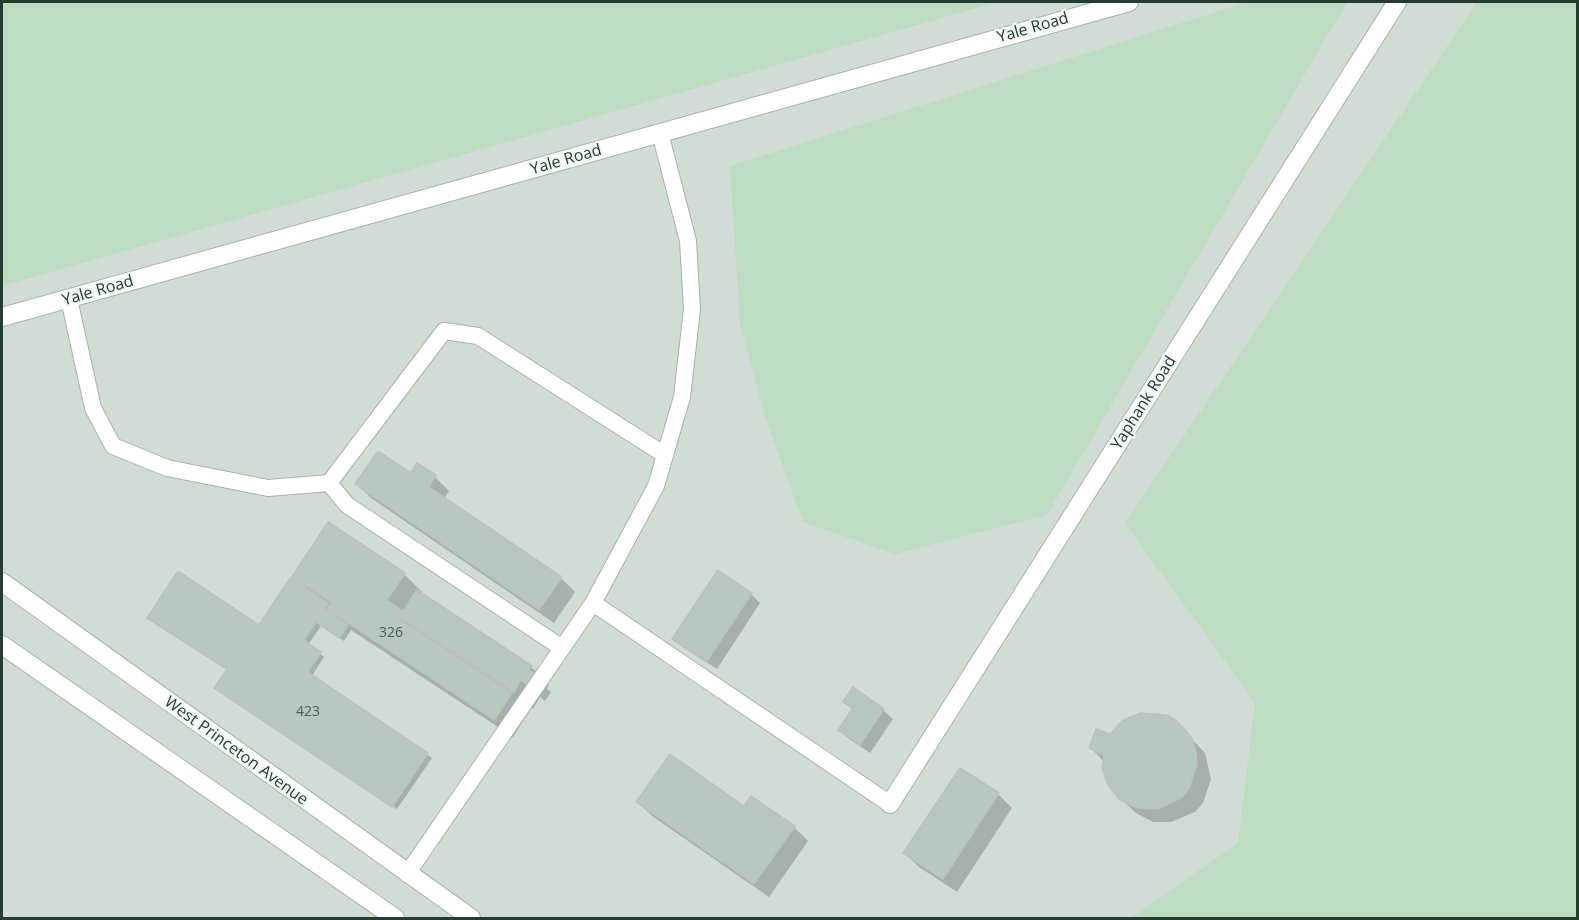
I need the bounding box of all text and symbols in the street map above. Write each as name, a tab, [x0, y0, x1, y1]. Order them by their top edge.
street label: Yale Road	[995, 9, 1071, 47]
street label: Yale Road	[528, 141, 604, 179]
street label: Yale Road	[60, 272, 136, 310]
street label: Yaphank Road	[1108, 353, 1180, 453]
house number: 326	[379, 625, 403, 641]
street label: West Princeton Avenue	[160, 692, 312, 810]
house number: 423	[296, 704, 320, 720]

